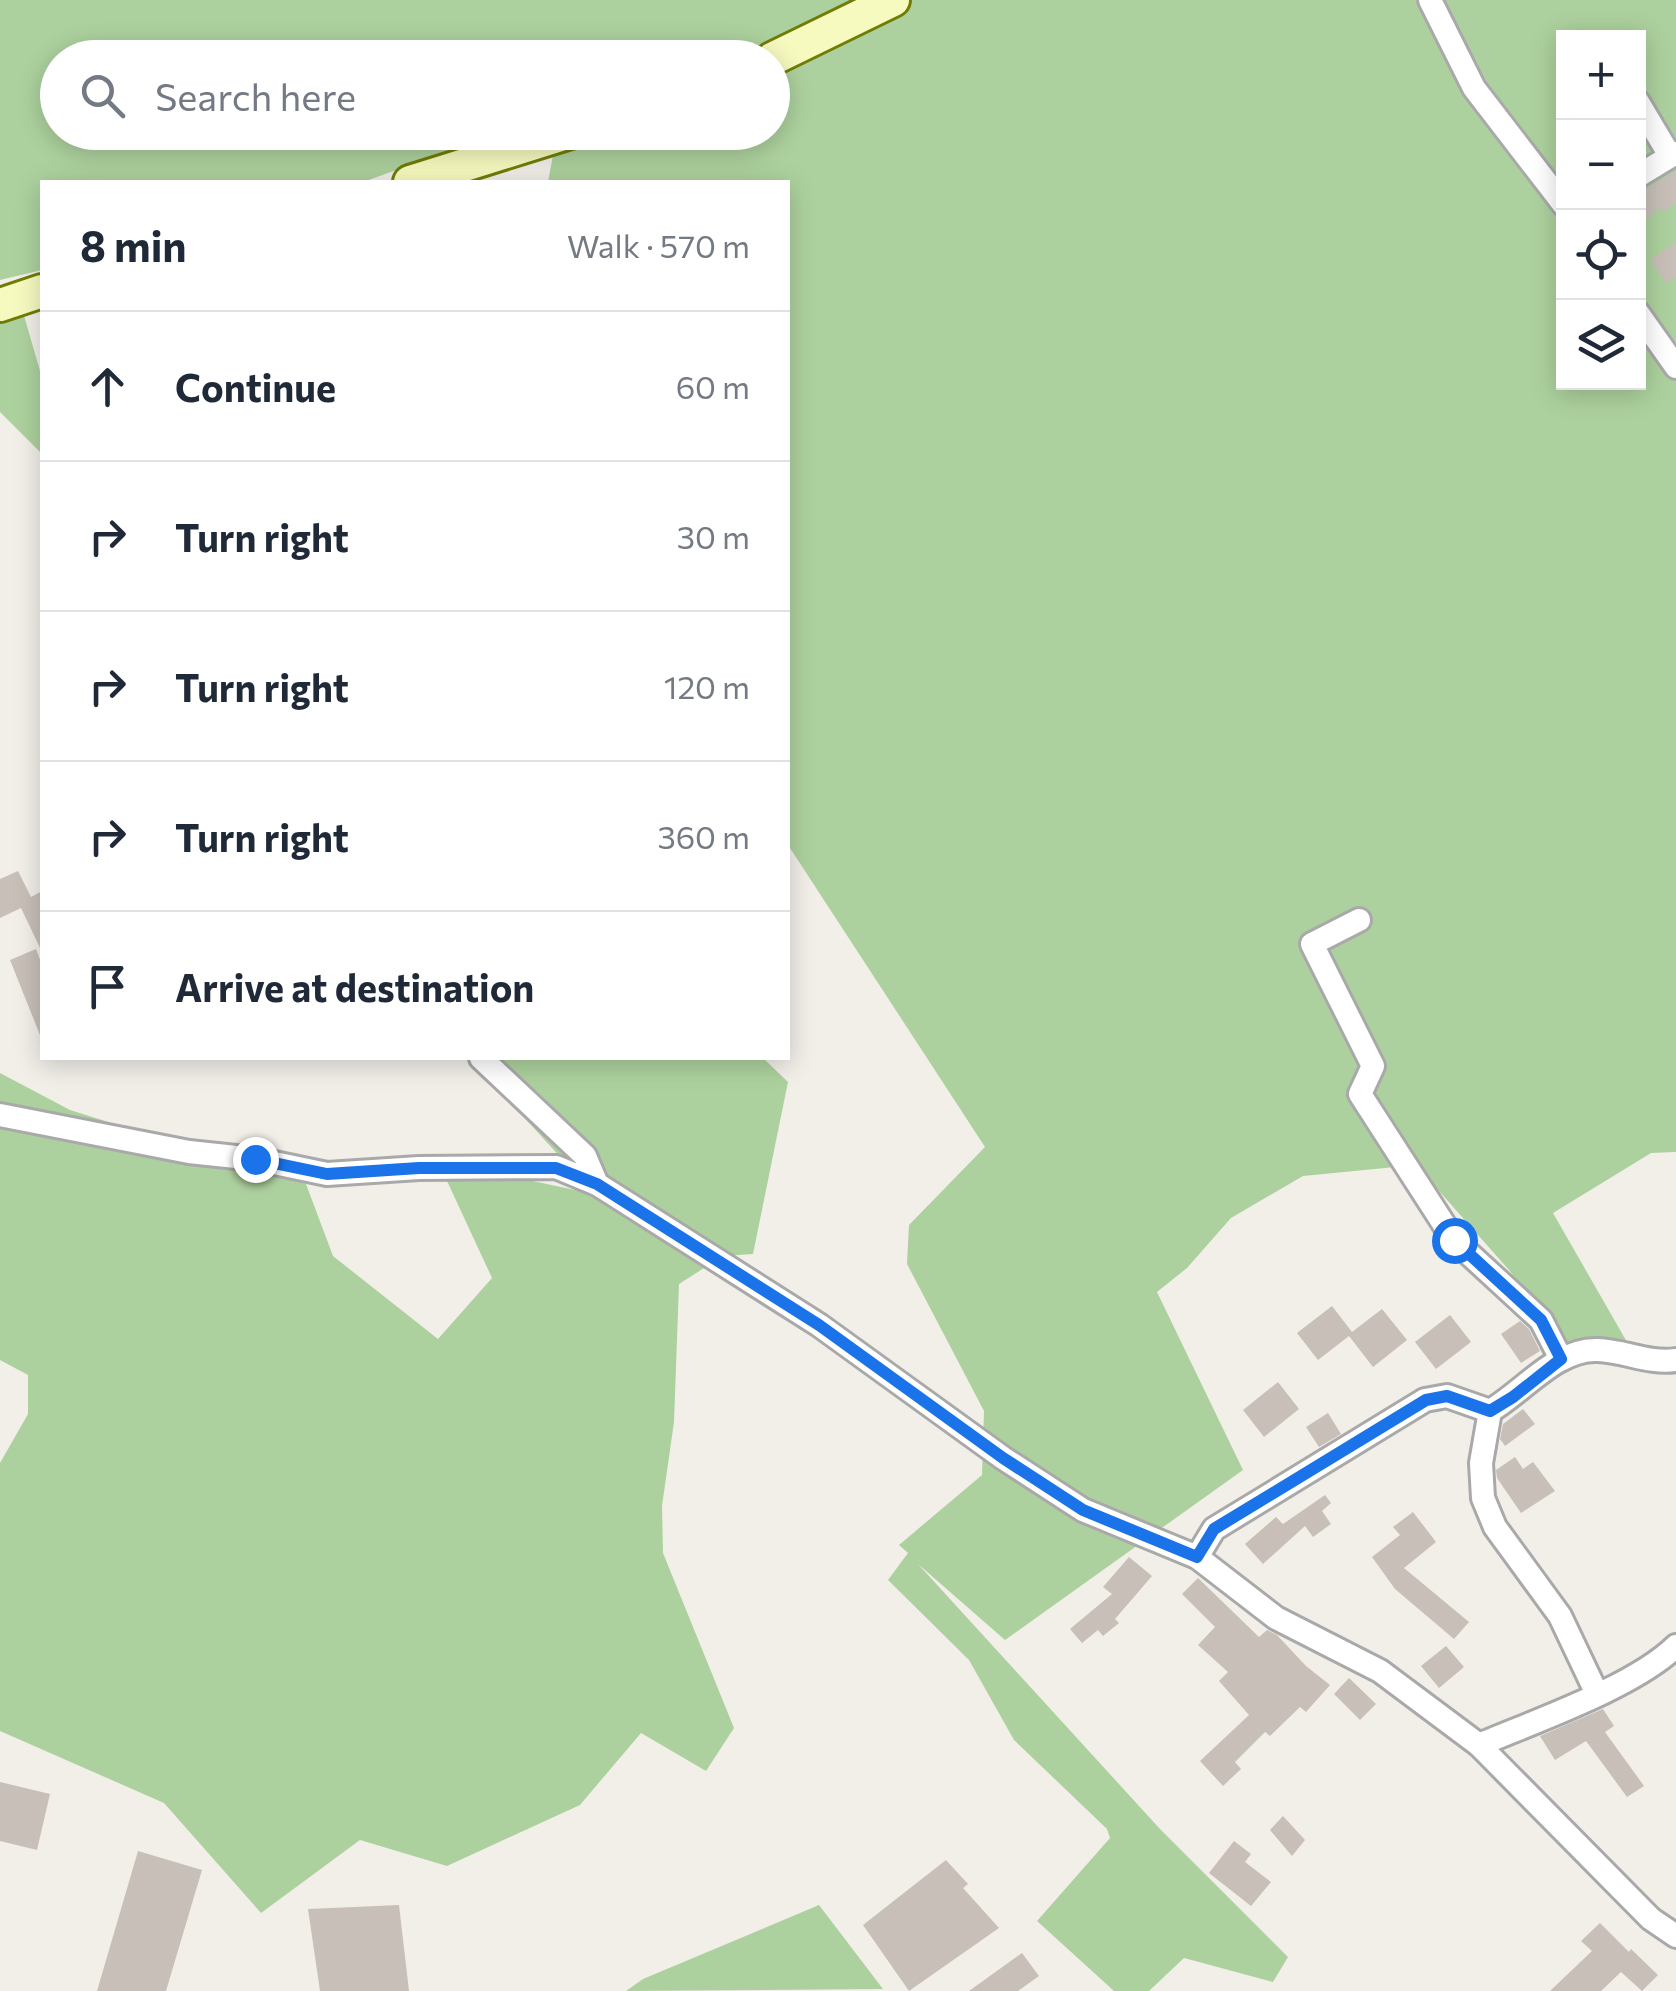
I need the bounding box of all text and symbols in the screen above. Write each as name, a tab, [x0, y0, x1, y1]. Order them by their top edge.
map controls	[1556, 30, 1646, 390]
button: +	[1556, 30, 1646, 120]
search box	[40, 40, 790, 150]
icon: search	[75, 68, 130, 123]
text: Search here	[155, 72, 356, 119]
button: −	[1556, 120, 1646, 210]
button: locate	[1556, 210, 1646, 300]
text: 8 min	[80, 219, 187, 271]
text: Walk · 570 m	[567, 225, 750, 265]
button: layers	[1556, 300, 1646, 390]
icon: ahead	[80, 359, 135, 414]
text: Continue	[175, 363, 336, 410]
text: 60 m	[676, 366, 750, 406]
icon: right	[80, 509, 135, 564]
text: Turn right	[175, 513, 349, 560]
text: 30 m	[677, 516, 750, 556]
icon: right	[80, 659, 135, 714]
text: Turn right	[175, 663, 349, 710]
text: 120 m	[664, 666, 750, 706]
icon: right	[80, 809, 135, 864]
text: Turn right	[175, 813, 349, 860]
text: 360 m	[657, 816, 750, 856]
icon: arrive	[80, 959, 135, 1014]
text: Arrive at destination	[175, 963, 534, 1010]
route end	[233, 1137, 279, 1183]
route start	[1432, 1218, 1478, 1264]

